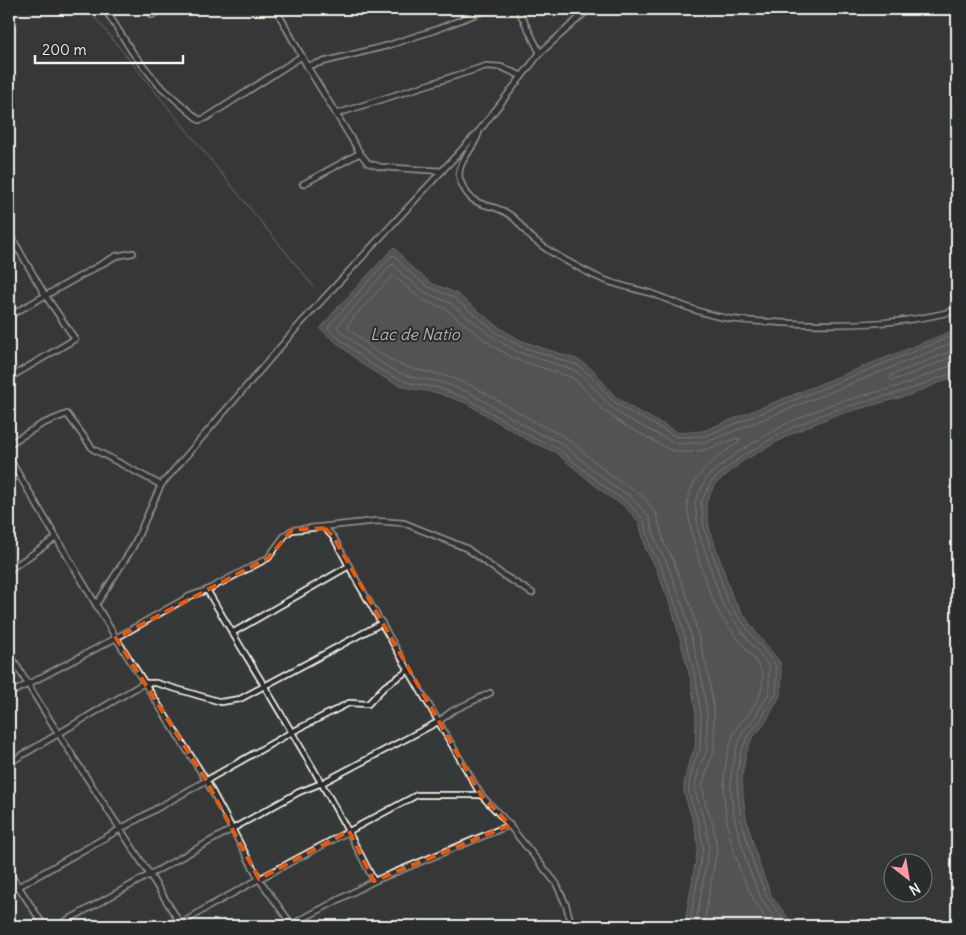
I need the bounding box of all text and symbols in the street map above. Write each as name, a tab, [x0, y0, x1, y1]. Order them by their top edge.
scale bar	[35, 32, 182, 64]
text: 200 m	[42, 40, 87, 59]
water label: Lac de Natio	[370, 324, 461, 344]
north arrow	[884, 852, 934, 902]
text: N	[906, 879, 923, 899]

